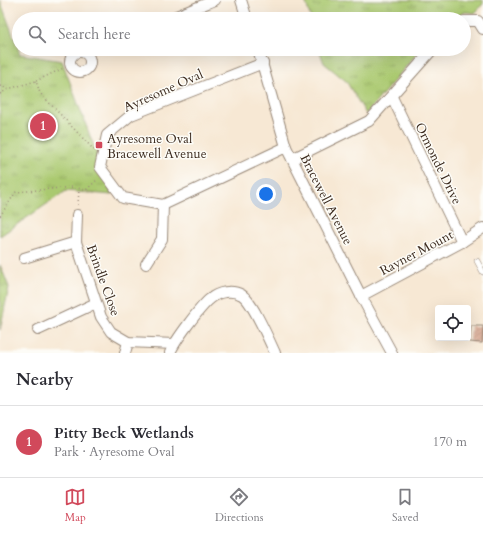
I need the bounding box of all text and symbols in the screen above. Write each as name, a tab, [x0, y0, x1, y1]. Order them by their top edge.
search box	[12, 12, 471, 56]
icon: search	[26, 23, 48, 45]
text: Search here	[58, 24, 131, 44]
street label: Ayresome Oval	[121, 65, 207, 116]
pin: 1	[30, 111, 56, 141]
street label: Ormonde Drive	[410, 119, 466, 208]
place label: Ayresome Oval Bracewell Avenue	[107, 130, 207, 163]
marker: Ayresome Oval Bracewell Avenue	[94, 140, 104, 150]
street label: Bracewell Avenue	[295, 151, 357, 248]
your location	[256, 184, 276, 204]
street label: Rayner Mount	[377, 226, 456, 280]
street label: Brindle Close	[82, 242, 124, 319]
map controls	[435, 305, 471, 341]
button: locate	[435, 305, 471, 341]
text: Nearby	[16, 368, 73, 391]
text: Pitty Beck Wetlands	[54, 423, 194, 443]
text: 1	[26, 433, 32, 451]
text: 170 m	[433, 433, 467, 451]
text: Park · Ayresome Oval	[54, 443, 175, 461]
tab: Map	[64, 486, 86, 525]
tab: Directions	[215, 486, 263, 525]
tab: Saved	[392, 486, 419, 525]

